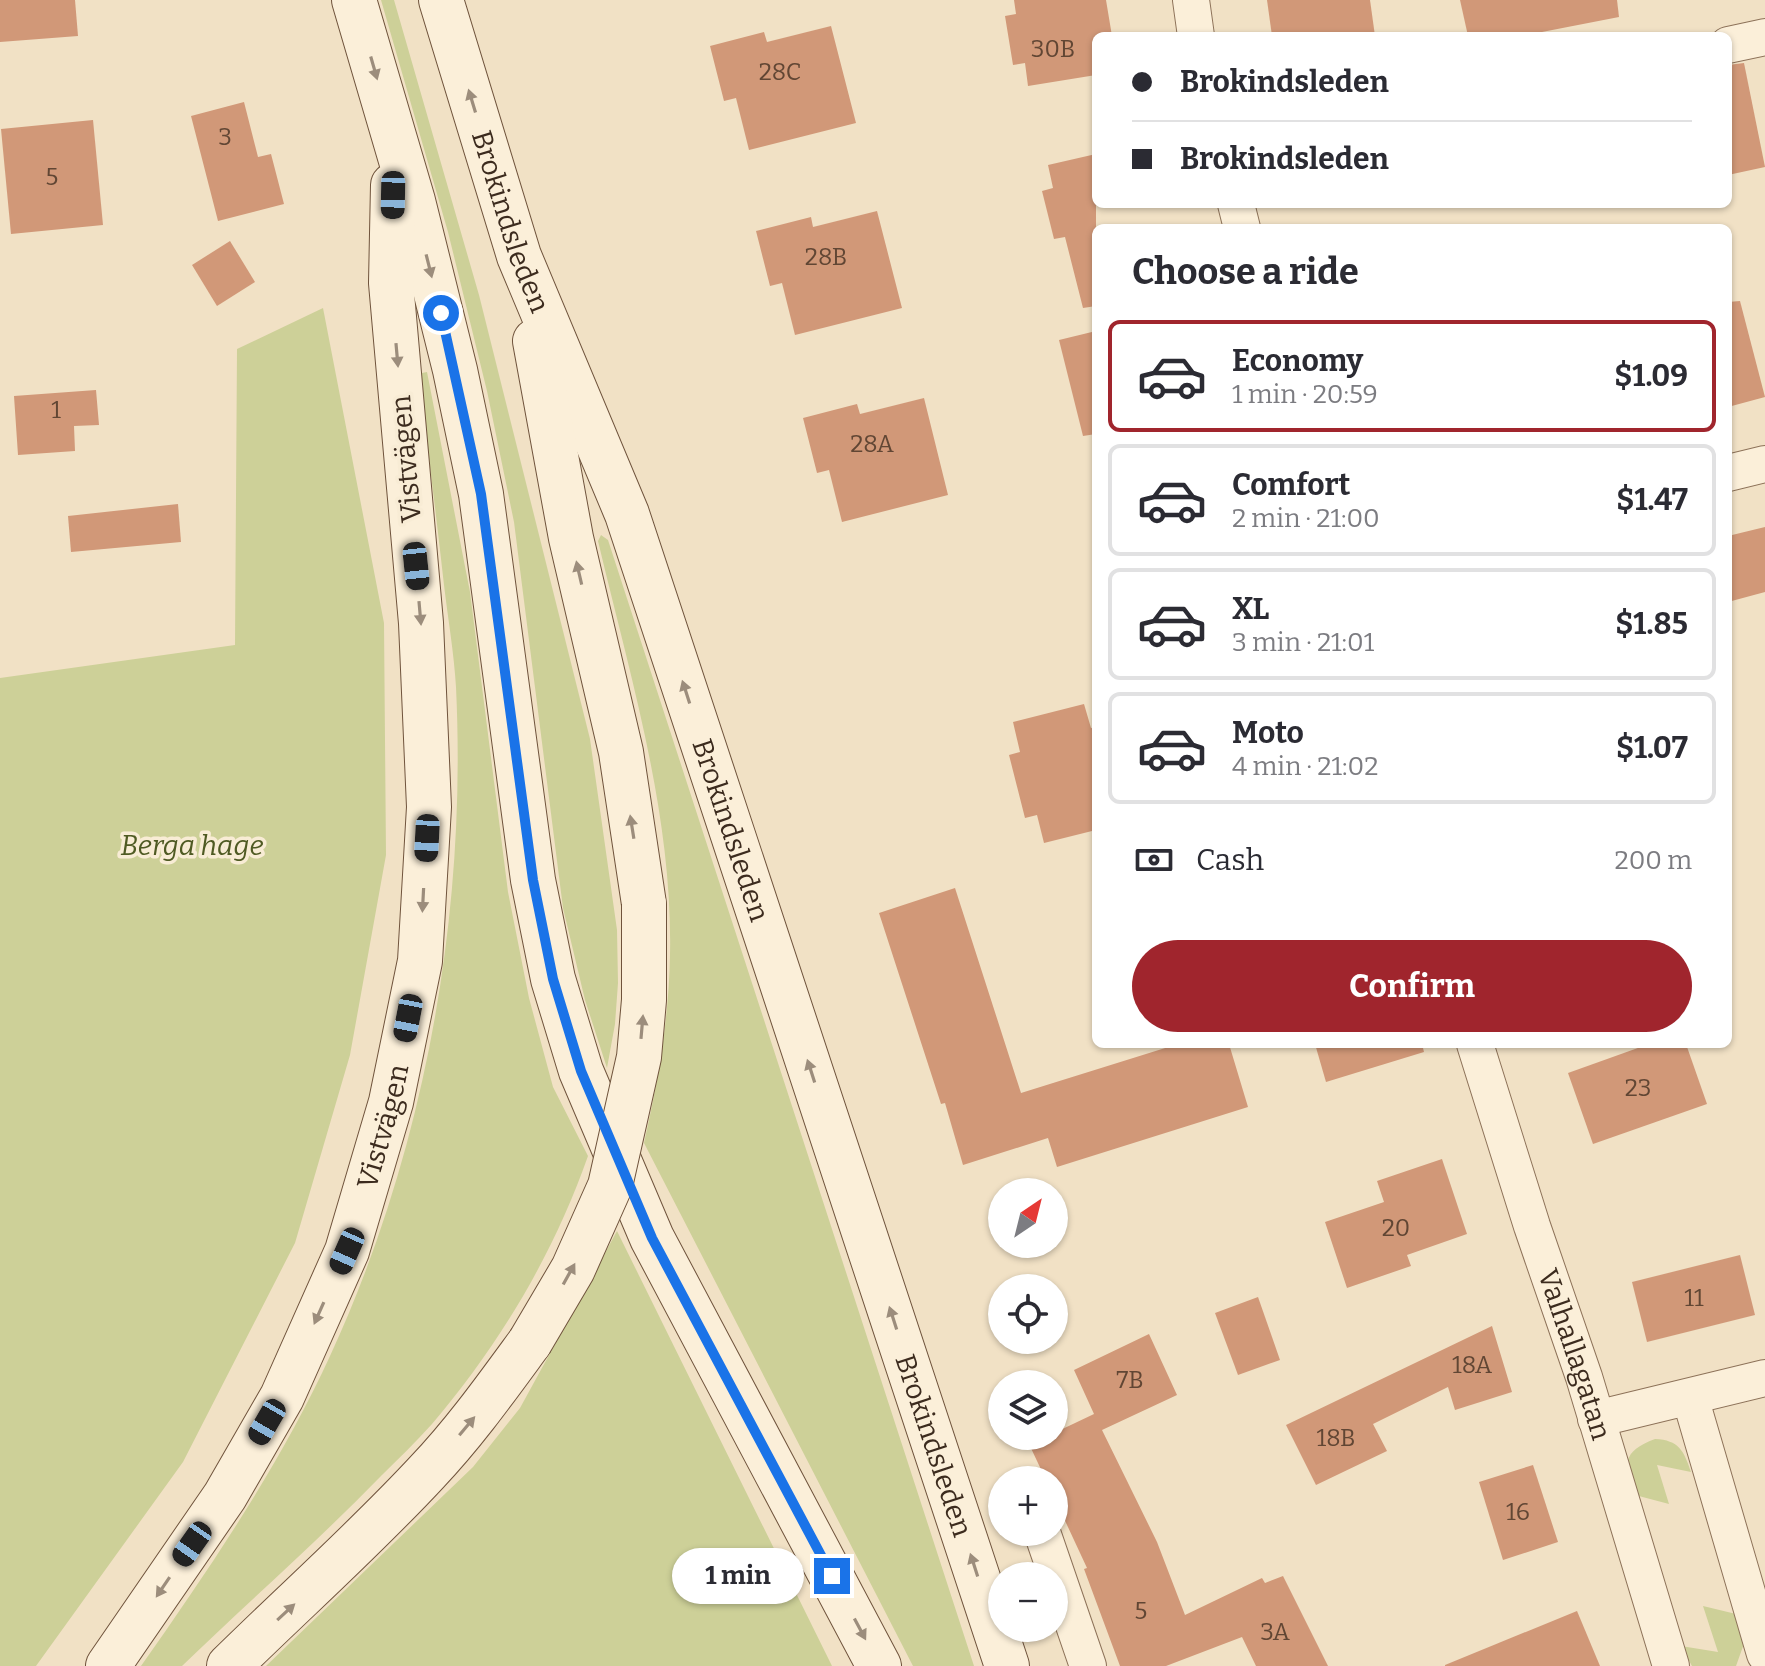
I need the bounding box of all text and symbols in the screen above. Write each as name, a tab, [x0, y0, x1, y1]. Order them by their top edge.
house number: 30B	[1031, 35, 1075, 63]
one-way arrow	[368, 57, 381, 81]
house number: 28C	[759, 58, 801, 86]
text: Brokindsleden	[1180, 64, 1389, 100]
one-way arrow	[465, 89, 478, 113]
house number: 3	[218, 123, 232, 151]
street label: Brokindsleden	[465, 126, 557, 317]
text: Brokindsleden	[1180, 141, 1389, 177]
house number: 5	[46, 163, 58, 191]
car	[381, 171, 405, 219]
house number: 28B	[805, 243, 847, 271]
text: Choose a ride	[1132, 250, 1359, 294]
one-way arrow	[424, 254, 436, 279]
route start	[423, 295, 459, 331]
icon: car	[1136, 340, 1208, 412]
one-way arrow	[391, 343, 404, 368]
text: Economy	[1232, 343, 1363, 379]
text: $1.09	[1614, 358, 1688, 394]
text: 1 min · 20:59	[1232, 379, 1378, 410]
street label: Vistvägen	[384, 394, 428, 524]
house number: 1	[51, 396, 61, 424]
house number: 28A	[850, 430, 894, 458]
icon: car	[1136, 464, 1208, 536]
text: Comfort	[1232, 467, 1350, 503]
text: $1.47	[1616, 482, 1688, 518]
text: 2 min · 21:00	[1232, 503, 1380, 534]
car	[402, 541, 430, 591]
one-way arrow	[572, 560, 585, 585]
icon: car	[1136, 588, 1208, 660]
text: XL	[1232, 591, 1269, 627]
one-way arrow	[414, 601, 427, 626]
text: $1.85	[1615, 606, 1688, 642]
text: 3 min · 21:01	[1232, 627, 1374, 658]
one-way arrow	[679, 679, 691, 703]
icon: car	[1136, 712, 1208, 784]
text: Moto	[1232, 715, 1304, 751]
text: $1.07	[1616, 730, 1688, 766]
street label: Brokindsleden	[686, 735, 777, 926]
text: 4 min · 21:02	[1232, 751, 1378, 782]
car	[414, 813, 440, 863]
one-way arrow	[625, 814, 638, 839]
park label: Berga hage	[120, 829, 264, 862]
icon: cash	[1132, 838, 1176, 882]
text: Cash	[1196, 842, 1264, 878]
text: 200 m	[1615, 845, 1692, 876]
one-way arrow	[416, 888, 429, 913]
button: Confirm	[1132, 940, 1692, 1032]
car	[392, 992, 424, 1044]
one-way arrow	[636, 1014, 649, 1039]
one-way arrow	[805, 1059, 817, 1083]
street label: Vistvägen	[350, 1061, 415, 1193]
house number: 23	[1625, 1074, 1651, 1102]
north arrow	[988, 1178, 1068, 1258]
map controls	[988, 1178, 1068, 1642]
house number: 20	[1382, 1214, 1410, 1242]
car	[326, 1224, 368, 1278]
one-way arrow	[562, 1263, 576, 1286]
street label: Valhallagatan	[1531, 1264, 1618, 1444]
button: locate	[988, 1274, 1068, 1354]
house number: 11	[1684, 1284, 1704, 1312]
one-way arrow	[313, 1301, 326, 1325]
one-way arrow	[887, 1306, 899, 1330]
street label: Brokindsleden	[889, 1350, 980, 1541]
house number: 18A	[1452, 1351, 1492, 1379]
house number: 7B	[1116, 1366, 1144, 1394]
button: layers	[988, 1370, 1068, 1450]
car	[245, 1395, 289, 1449]
one-way arrow	[458, 1416, 475, 1436]
house number: 18B	[1317, 1424, 1355, 1452]
button: +	[988, 1466, 1068, 1546]
house number: 16	[1506, 1498, 1530, 1526]
car	[168, 1517, 216, 1571]
callout: 1 min	[672, 1548, 804, 1604]
one-way arrow	[967, 1553, 979, 1577]
route end	[814, 1558, 850, 1594]
text: 1 min	[705, 1560, 771, 1591]
button: −	[988, 1562, 1068, 1642]
one-way arrow	[156, 1576, 171, 1597]
house number: 5	[1135, 1597, 1147, 1625]
one-way arrow	[276, 1604, 295, 1622]
one-way arrow	[853, 1617, 866, 1640]
house number: 3A	[1260, 1618, 1290, 1646]

